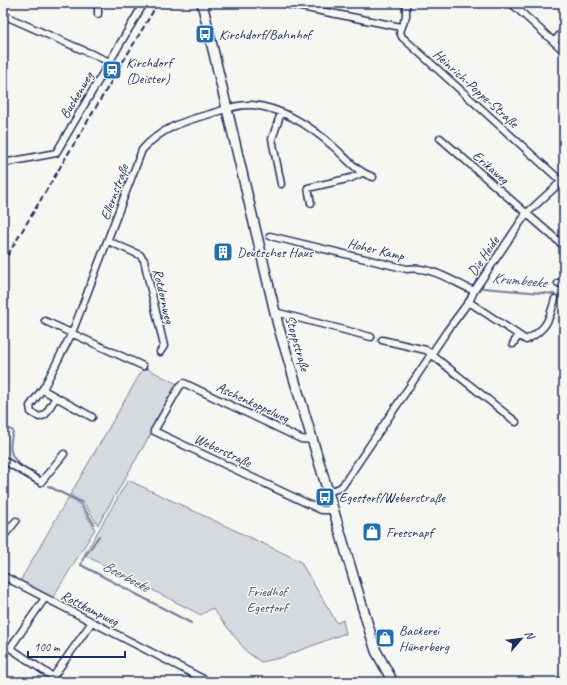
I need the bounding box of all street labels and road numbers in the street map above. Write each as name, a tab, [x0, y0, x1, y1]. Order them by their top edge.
street label: Heinrich-Poppe-Straße	[429, 46, 523, 132]
street label: Buchenweg	[56, 68, 97, 122]
street label: Erikaweg	[469, 147, 513, 188]
street label: Ellernstraße	[97, 161, 133, 222]
street label: Die Heide	[464, 232, 504, 279]
street label: Hoher Kamp	[346, 235, 407, 264]
street label: Rotdornweg	[149, 267, 178, 326]
street label: Stoppstraße	[281, 313, 314, 374]
street label: Aschenkoppelweg	[214, 378, 293, 427]
street label: Weberstraße	[192, 430, 255, 472]
street label: Rottkampweg	[58, 587, 122, 631]

